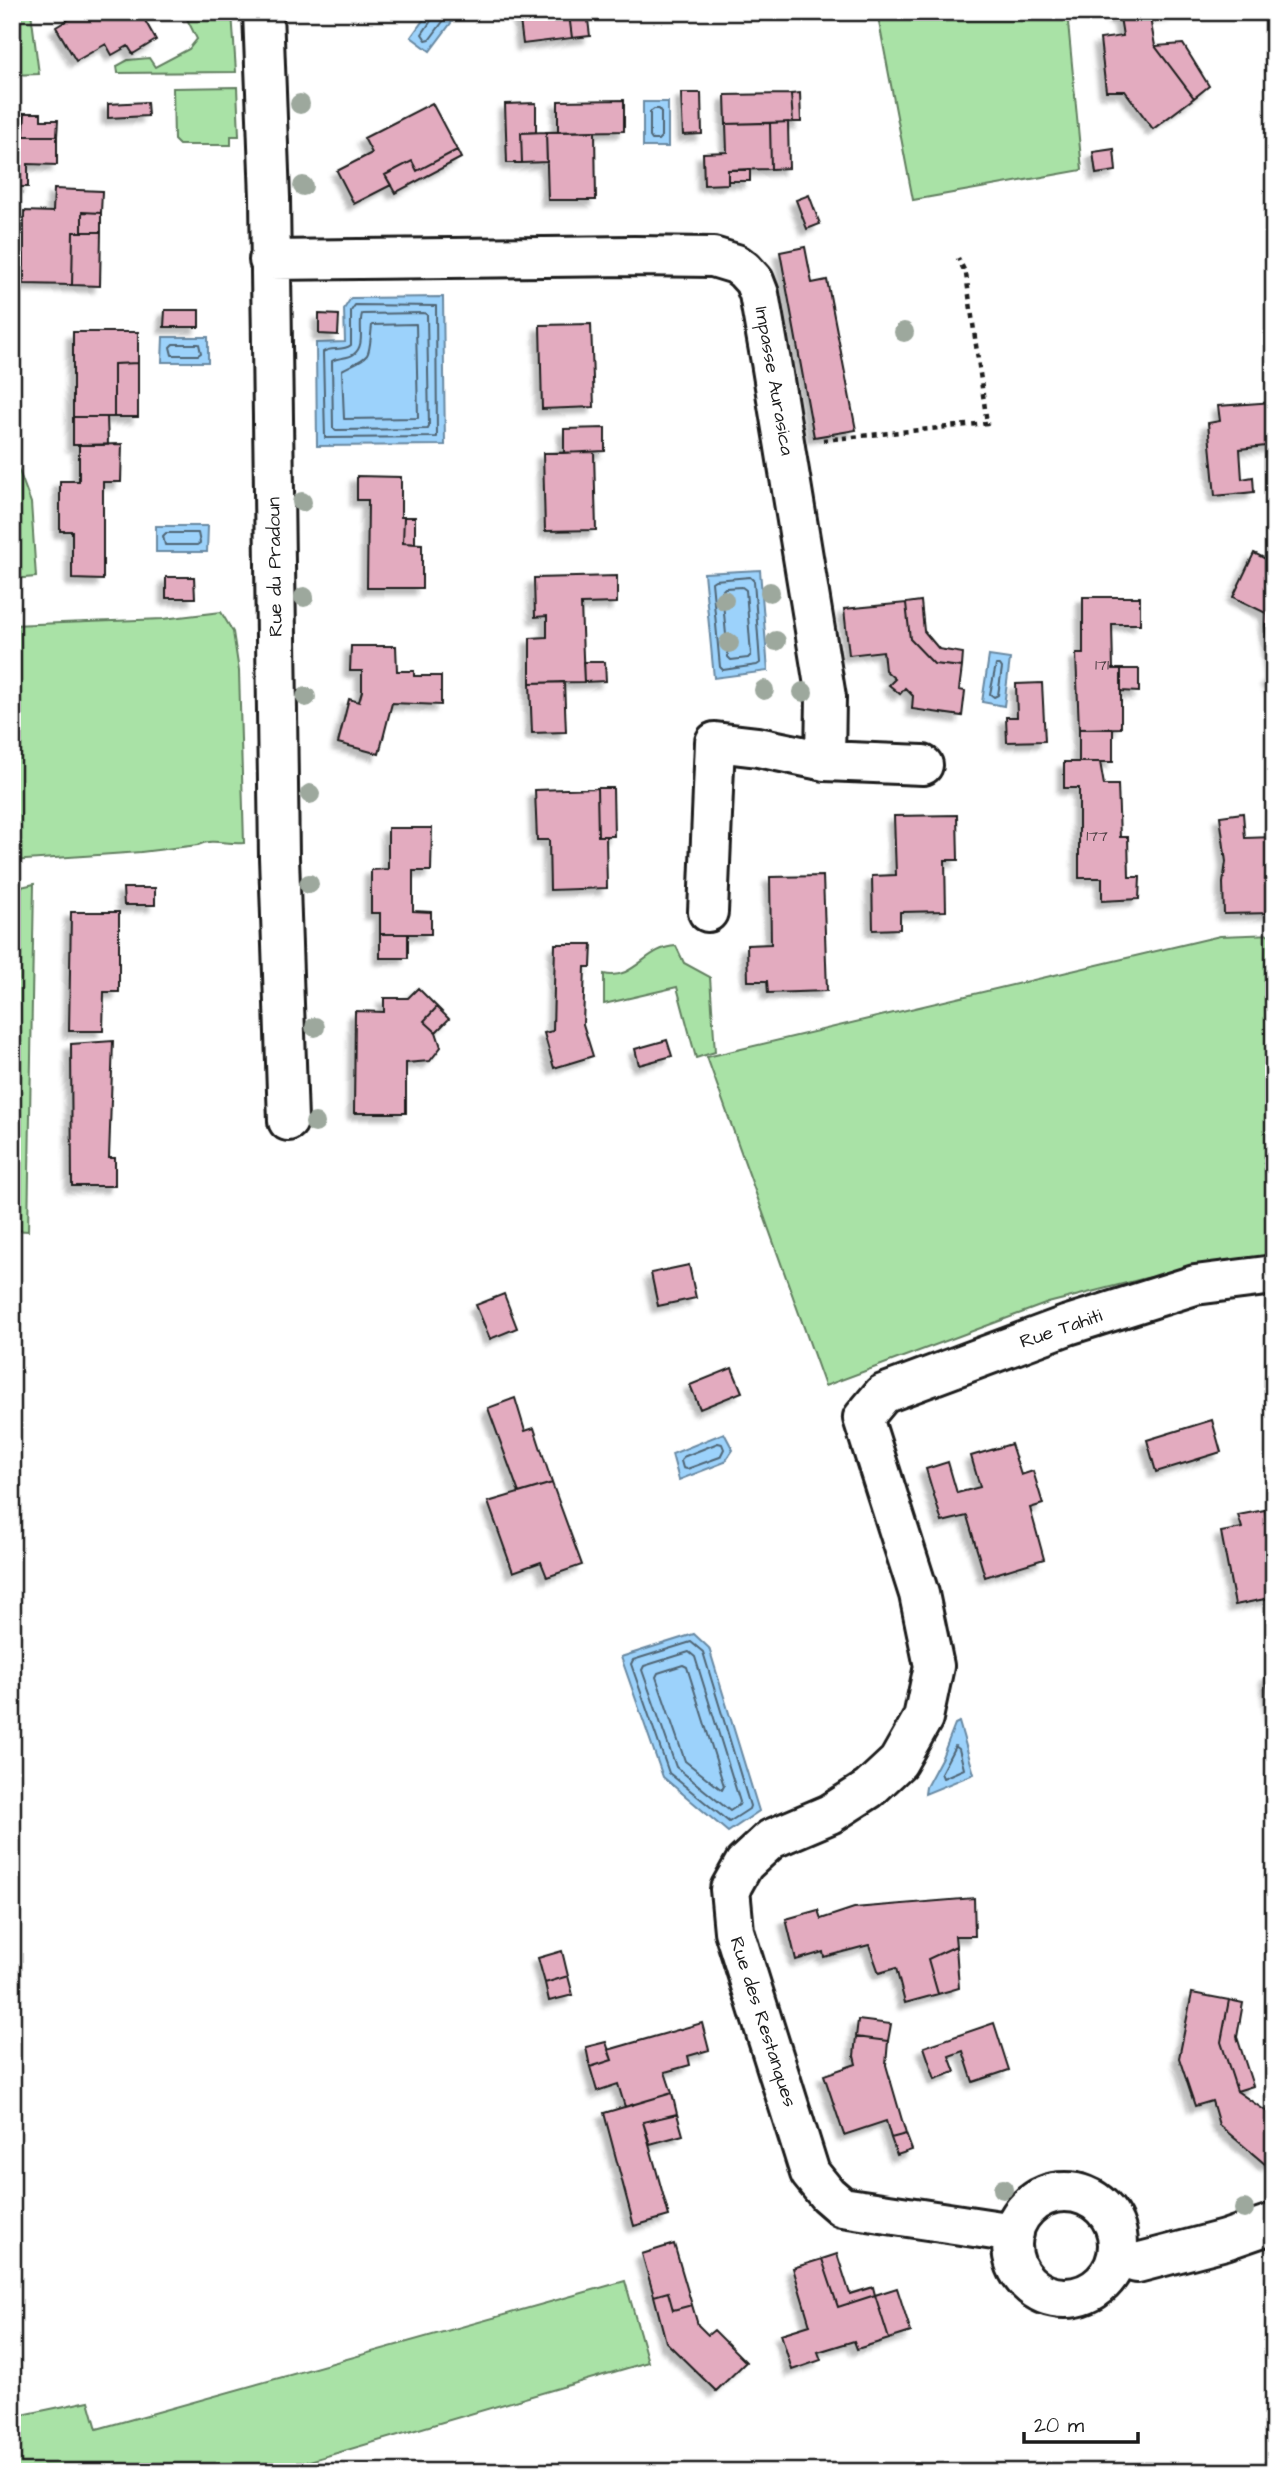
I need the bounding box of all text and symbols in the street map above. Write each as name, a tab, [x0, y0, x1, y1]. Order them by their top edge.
street label: Impasse Aurasica	[748, 304, 800, 458]
street label: Rue du Pradoun	[260, 497, 290, 637]
house number: 171	[1095, 654, 1109, 676]
house number: 177	[1086, 825, 1108, 847]
street label: Rue Tahiti	[1016, 1302, 1106, 1356]
street label: Rue des Restanques	[723, 1933, 803, 2111]
scale bar	[1024, 2400, 1137, 2444]
text: 20 m	[1034, 2411, 1085, 2440]

